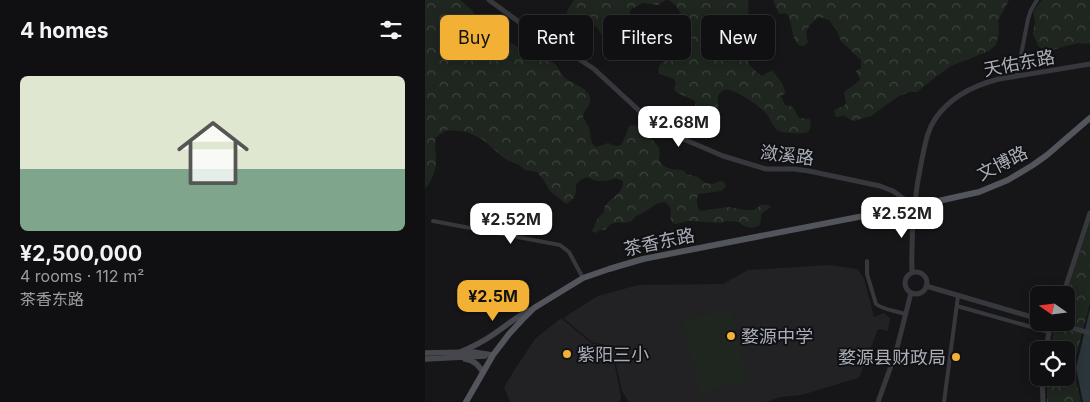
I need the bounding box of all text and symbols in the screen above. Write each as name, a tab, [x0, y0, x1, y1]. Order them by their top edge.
chip: Buy	[440, 15, 509, 60]
chip: Rent	[519, 15, 593, 60]
chip: Filters	[603, 15, 691, 60]
chip: New	[701, 15, 775, 60]
icon: filters	[377, 16, 405, 44]
text: 4 homes	[20, 18, 109, 43]
street label: 天佑东路	[982, 46, 1056, 80]
pin: ¥2.68M	[638, 106, 720, 148]
icon: home	[168, 108, 258, 198]
text: ¥2.68M	[649, 112, 709, 132]
street label: 潋溪路	[759, 141, 815, 169]
street label: 文博路	[973, 141, 1031, 185]
pin: ¥2.52M	[861, 196, 943, 239]
pin: ¥2.52M	[470, 202, 552, 245]
text: ¥2.52M	[872, 203, 932, 223]
text: ¥2.52M	[481, 209, 541, 229]
street label: 茶香东路	[622, 224, 696, 260]
text: ¥2,500,000	[20, 241, 142, 266]
text: 4 rooms · 112 m²	[20, 266, 144, 286]
pin: ¥2.5M	[458, 280, 528, 322]
text: ¥2.5M	[468, 286, 518, 306]
north arrow	[1030, 286, 1075, 331]
map controls	[1030, 286, 1075, 386]
text: 茶香东路	[20, 289, 84, 309]
place label: 婺源中学	[741, 326, 813, 347]
marker: 婺源中学	[725, 330, 737, 342]
button: locate	[1030, 341, 1075, 386]
place label: 紫阳三小	[577, 344, 649, 365]
place label: 婺源县财政局	[838, 347, 946, 368]
marker: 紫阳三小	[561, 348, 573, 360]
marker: 婺源县财政局	[950, 351, 962, 363]

